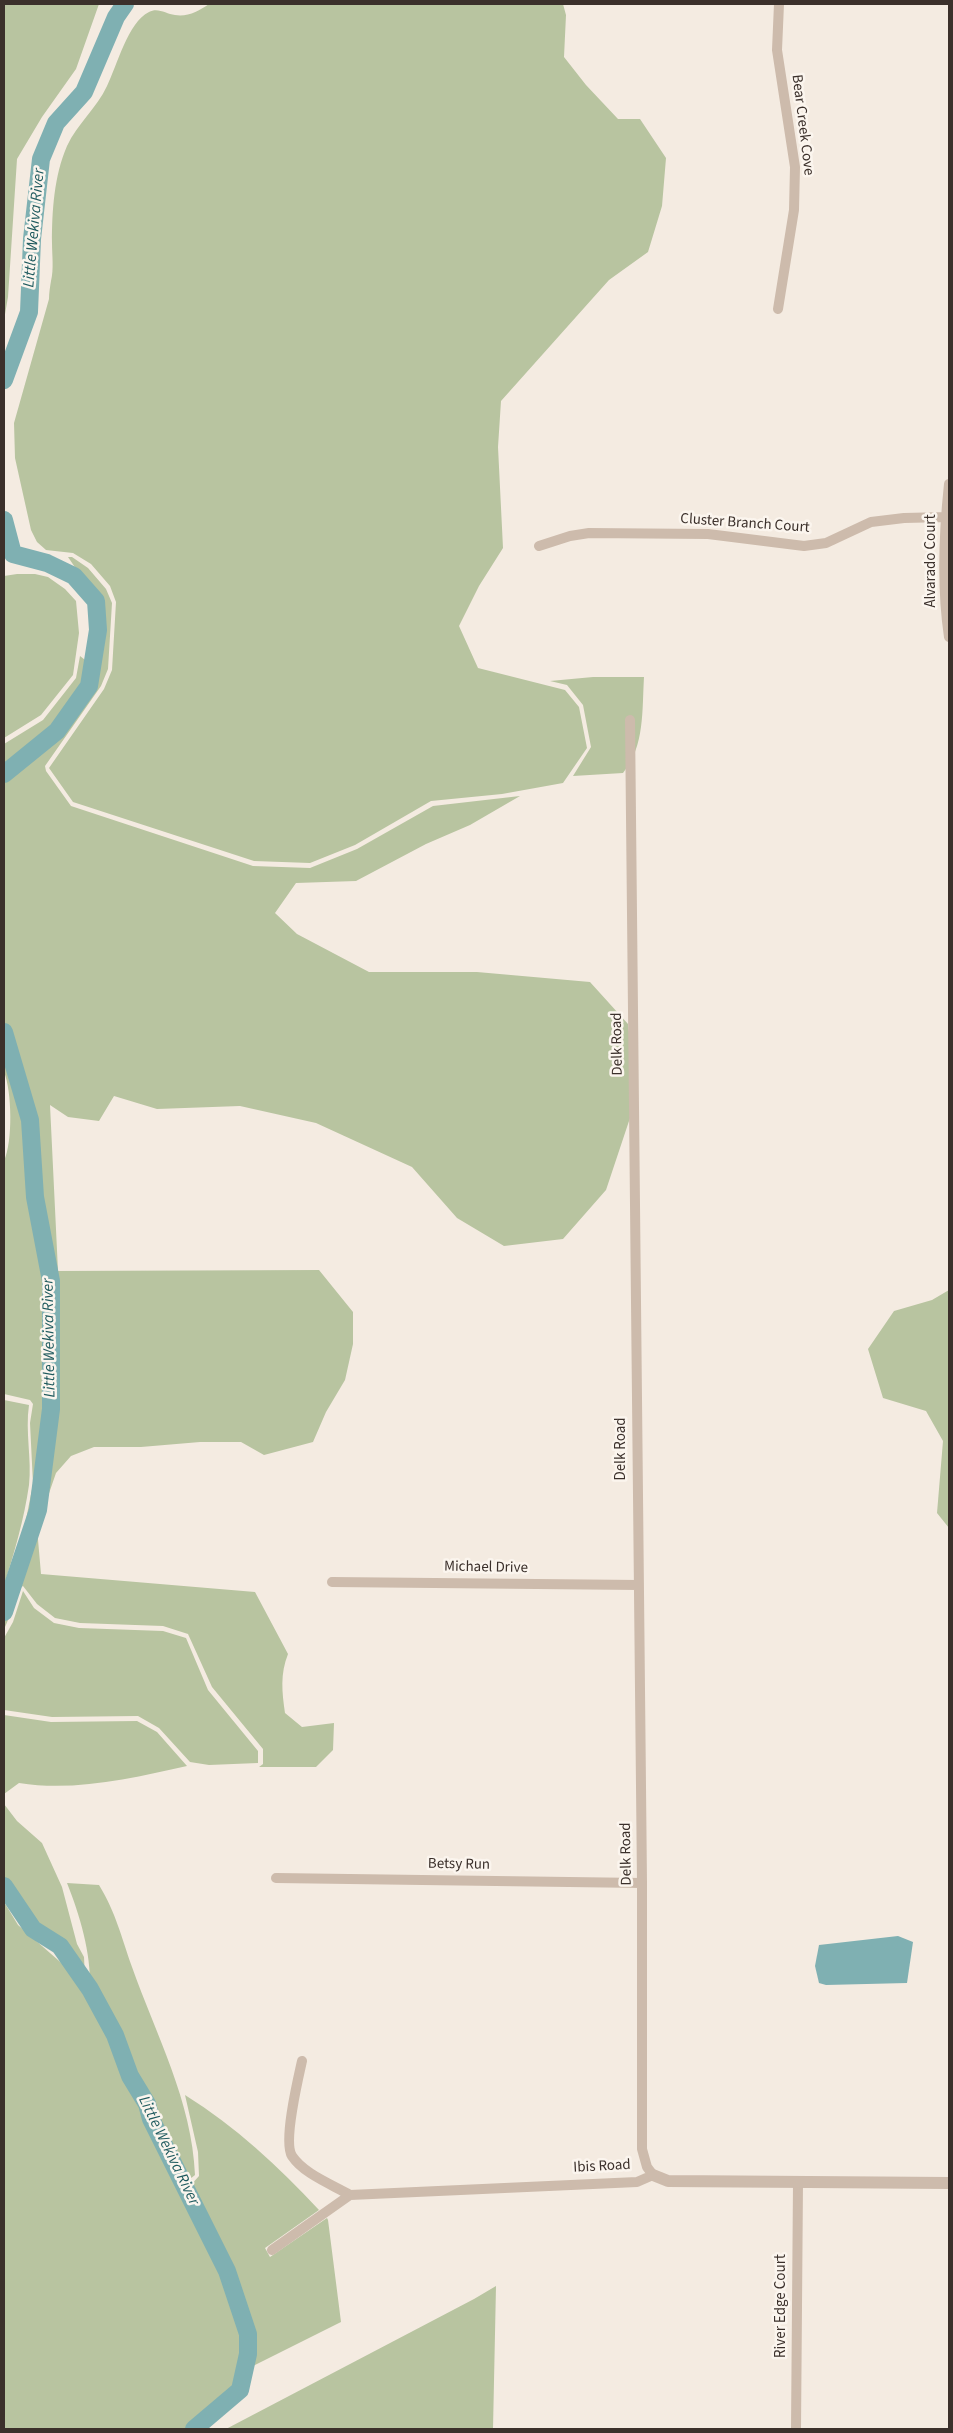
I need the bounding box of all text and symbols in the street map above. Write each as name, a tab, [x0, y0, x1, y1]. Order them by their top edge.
street label: Bear Creek Cove	[787, 73, 817, 177]
water label: Little Wekiva River	[20, 168, 50, 288]
street label: Cluster Branch Court	[680, 511, 810, 537]
street label: Alvarado Court	[923, 514, 941, 608]
street label: Delk Road	[608, 1012, 628, 1076]
water label: Little Wekiva River	[39, 1278, 61, 1398]
street label: Delk Road	[613, 1417, 631, 1481]
street label: Michael Drive	[444, 1558, 528, 1578]
street label: Delk Road	[617, 1822, 637, 1886]
street label: Betsy Run	[428, 1855, 490, 1875]
water label: Little Wekiva River	[133, 2093, 203, 2209]
street label: Ibis Road	[573, 2157, 631, 2177]
street label: River Edge Court	[773, 2254, 791, 2358]

